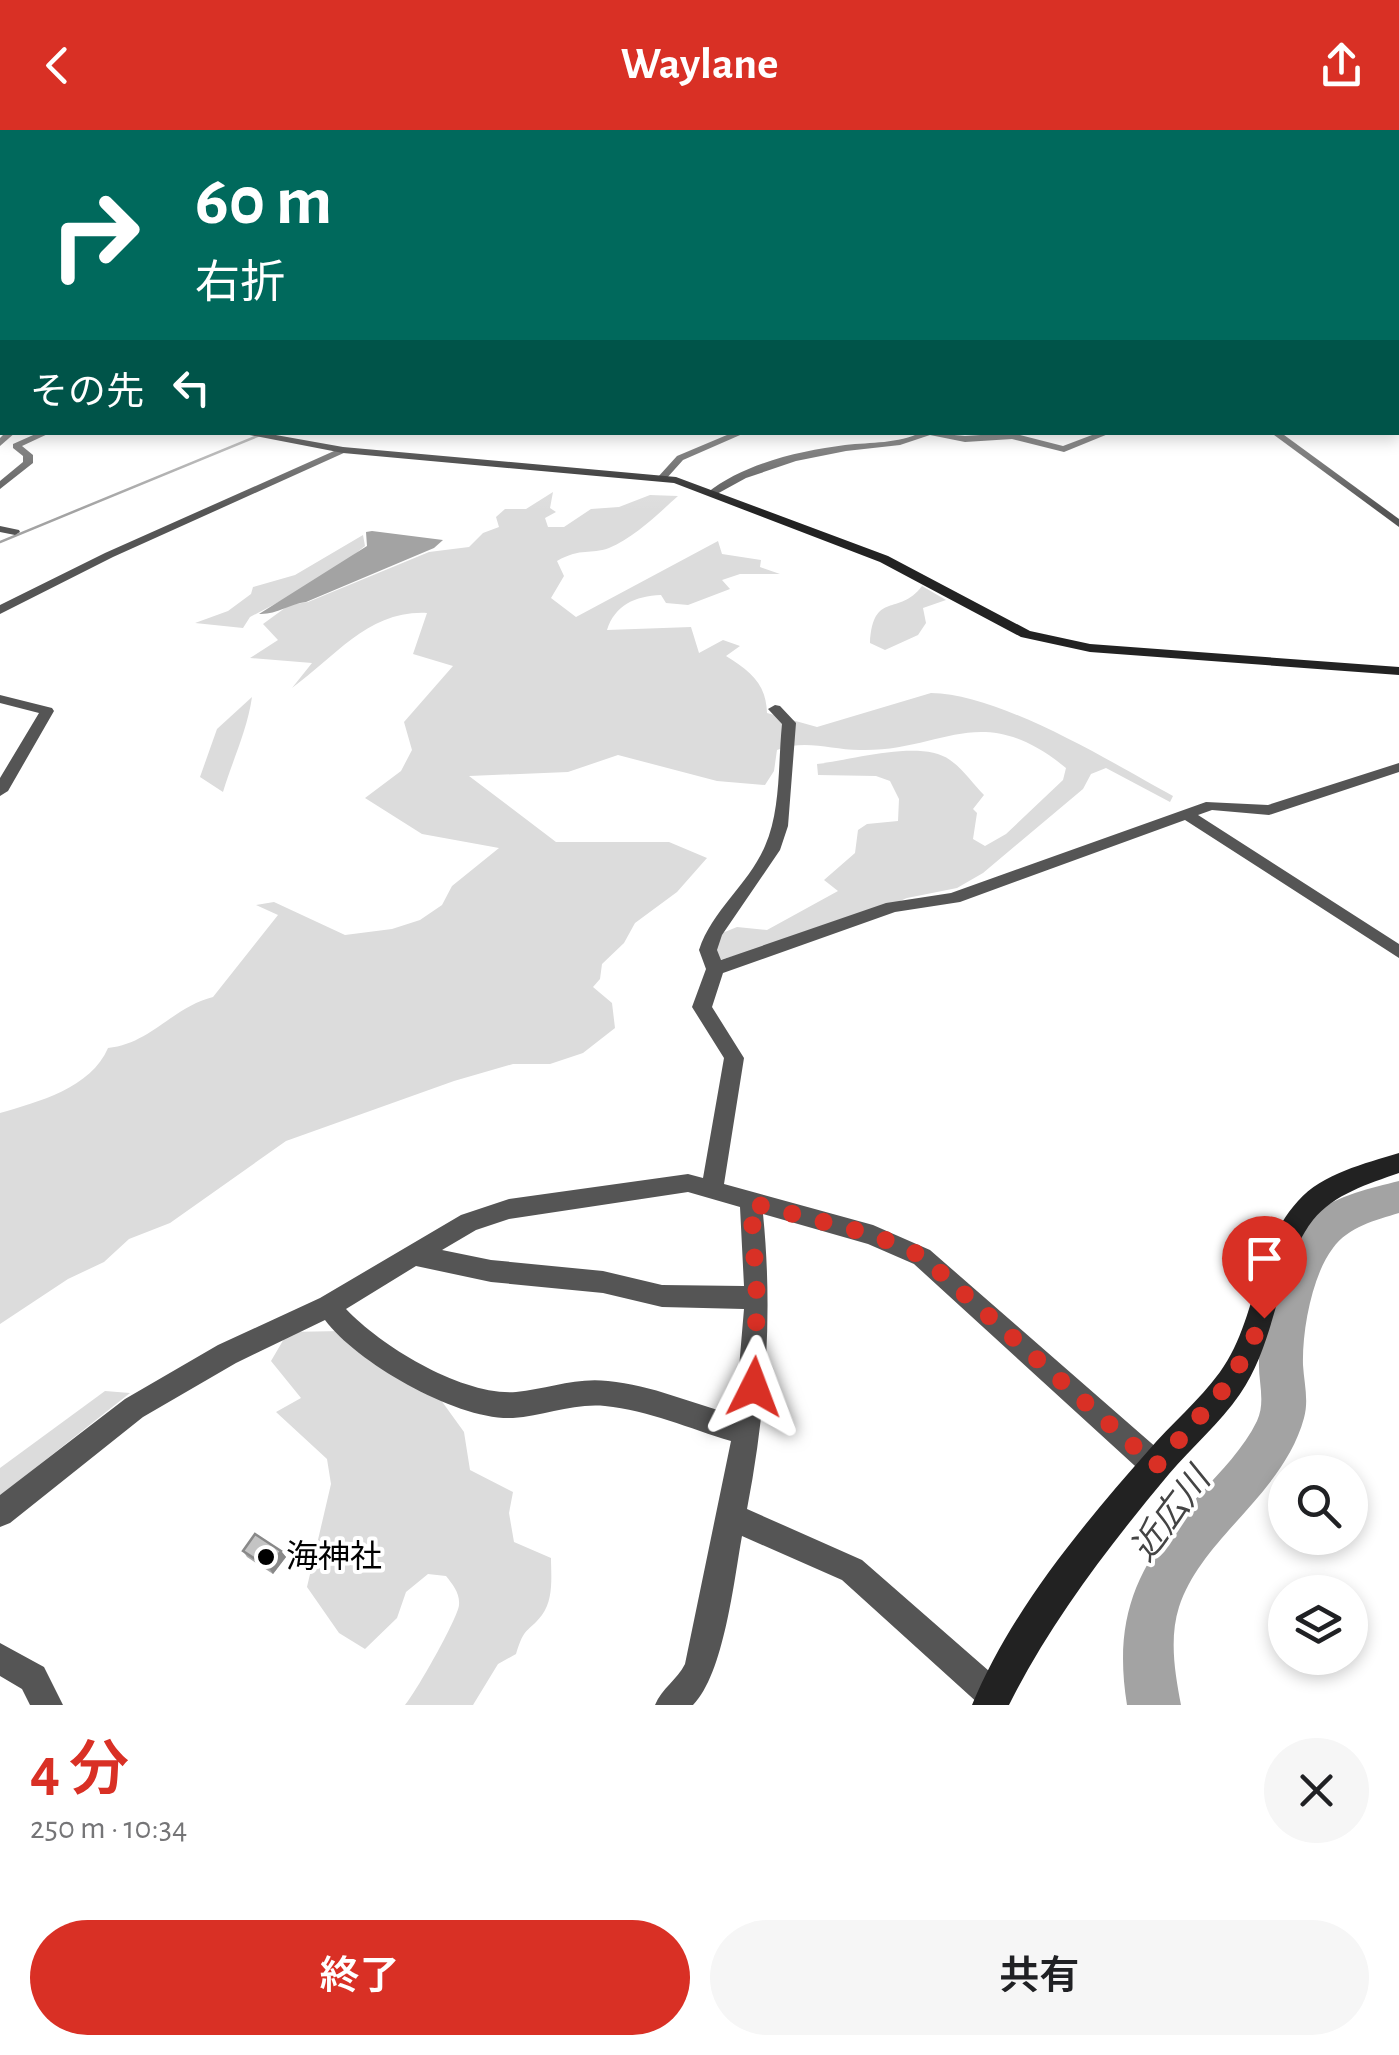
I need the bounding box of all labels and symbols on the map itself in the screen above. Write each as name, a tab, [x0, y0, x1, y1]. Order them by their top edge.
pin	[1222, 1216, 1307, 1319]
position arrow	[702, 1335, 806, 1439]
water label: 近広川	[1124, 1458, 1219, 1567]
place label: 海神社	[286, 1540, 382, 1573]
marker: 海神社	[255, 1546, 277, 1568]

